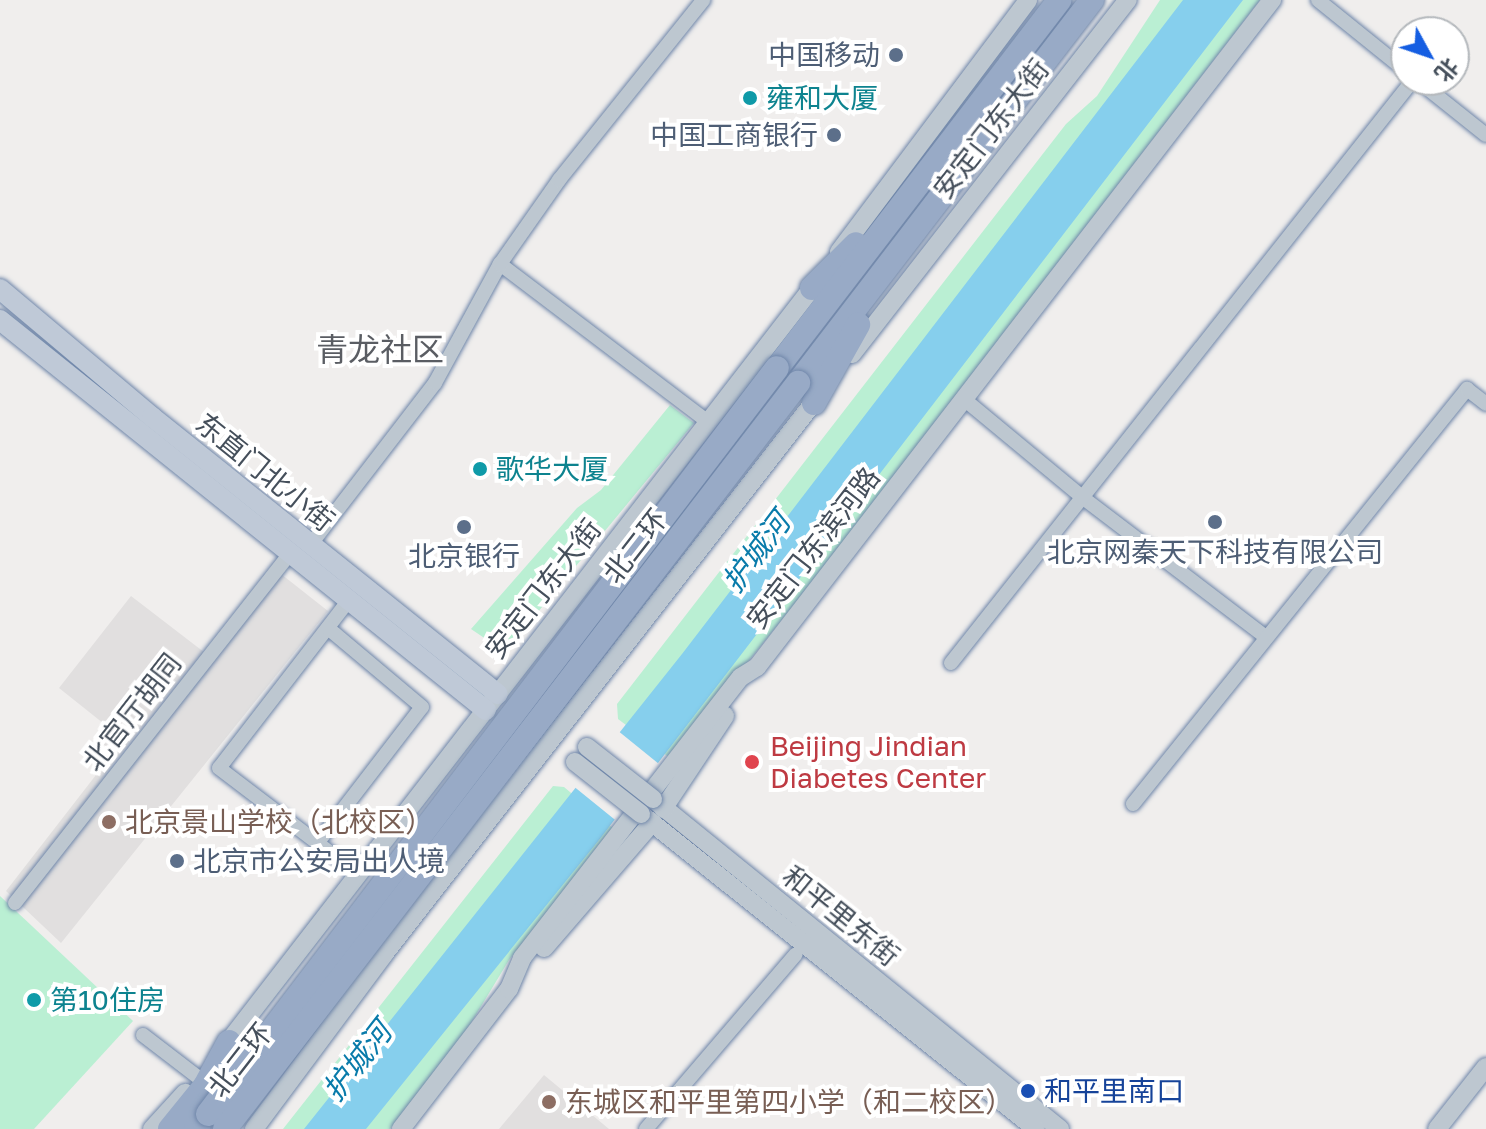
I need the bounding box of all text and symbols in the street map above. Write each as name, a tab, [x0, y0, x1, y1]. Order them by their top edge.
north arrow	[1390, 16, 1470, 96]
place label: 中国移动	[768, 38, 880, 72]
marker: 中国移动	[887, 46, 905, 64]
street label: 安定门东大街	[926, 52, 1056, 206]
text: 北	[1430, 53, 1465, 88]
place label: 雍和大厦	[766, 81, 878, 115]
marker: 雍和大厦	[741, 89, 759, 107]
place label: 中国工商银行	[650, 118, 818, 152]
marker: 中国工商银行	[825, 126, 843, 144]
district label: 青龙社区	[316, 330, 444, 368]
street label: 东直门北小街	[189, 406, 341, 538]
place label: 歌华大厦	[496, 452, 608, 486]
marker: 歌华大厦	[471, 460, 489, 478]
street label: 安定门东滨河路	[739, 460, 887, 636]
street label: 北二环	[596, 503, 674, 589]
water label: 护城河	[715, 505, 797, 599]
street label: 安定门东大街	[478, 512, 608, 666]
marker: 北京网秦天下科技有限公司	[1206, 513, 1224, 531]
marker: 北京银行	[455, 518, 473, 536]
place label: 北京网秦天下科技有限公司	[1047, 535, 1383, 569]
place label: 北京银行	[408, 539, 520, 573]
street label: 北官厅胡同	[76, 646, 188, 778]
place label: Beijing Jindian Diabetes Center	[770, 729, 986, 795]
marker: Beijing Jindian Diabetes Center	[741, 751, 763, 773]
place label: 北京景山学校（北校区）	[125, 805, 433, 839]
marker: 北京景山学校（北校区）	[100, 813, 118, 831]
place label: 北京市公安局出人境	[193, 844, 445, 878]
marker: 北京市公安局出人境	[168, 852, 186, 870]
street label: 和平里东街	[776, 859, 906, 973]
place label: 第10住房	[50, 983, 165, 1017]
marker: 第10住房	[25, 991, 43, 1009]
water label: 护城河	[315, 1014, 399, 1108]
street label: 北二环	[201, 1017, 279, 1103]
place label: 和平里南口	[1044, 1074, 1184, 1108]
marker: 和平里南口	[1019, 1082, 1037, 1100]
place label: 东城区和平里第四小学（和二校区）	[565, 1085, 1013, 1119]
marker: 东城区和平里第四小学（和二校区）	[540, 1093, 558, 1111]

